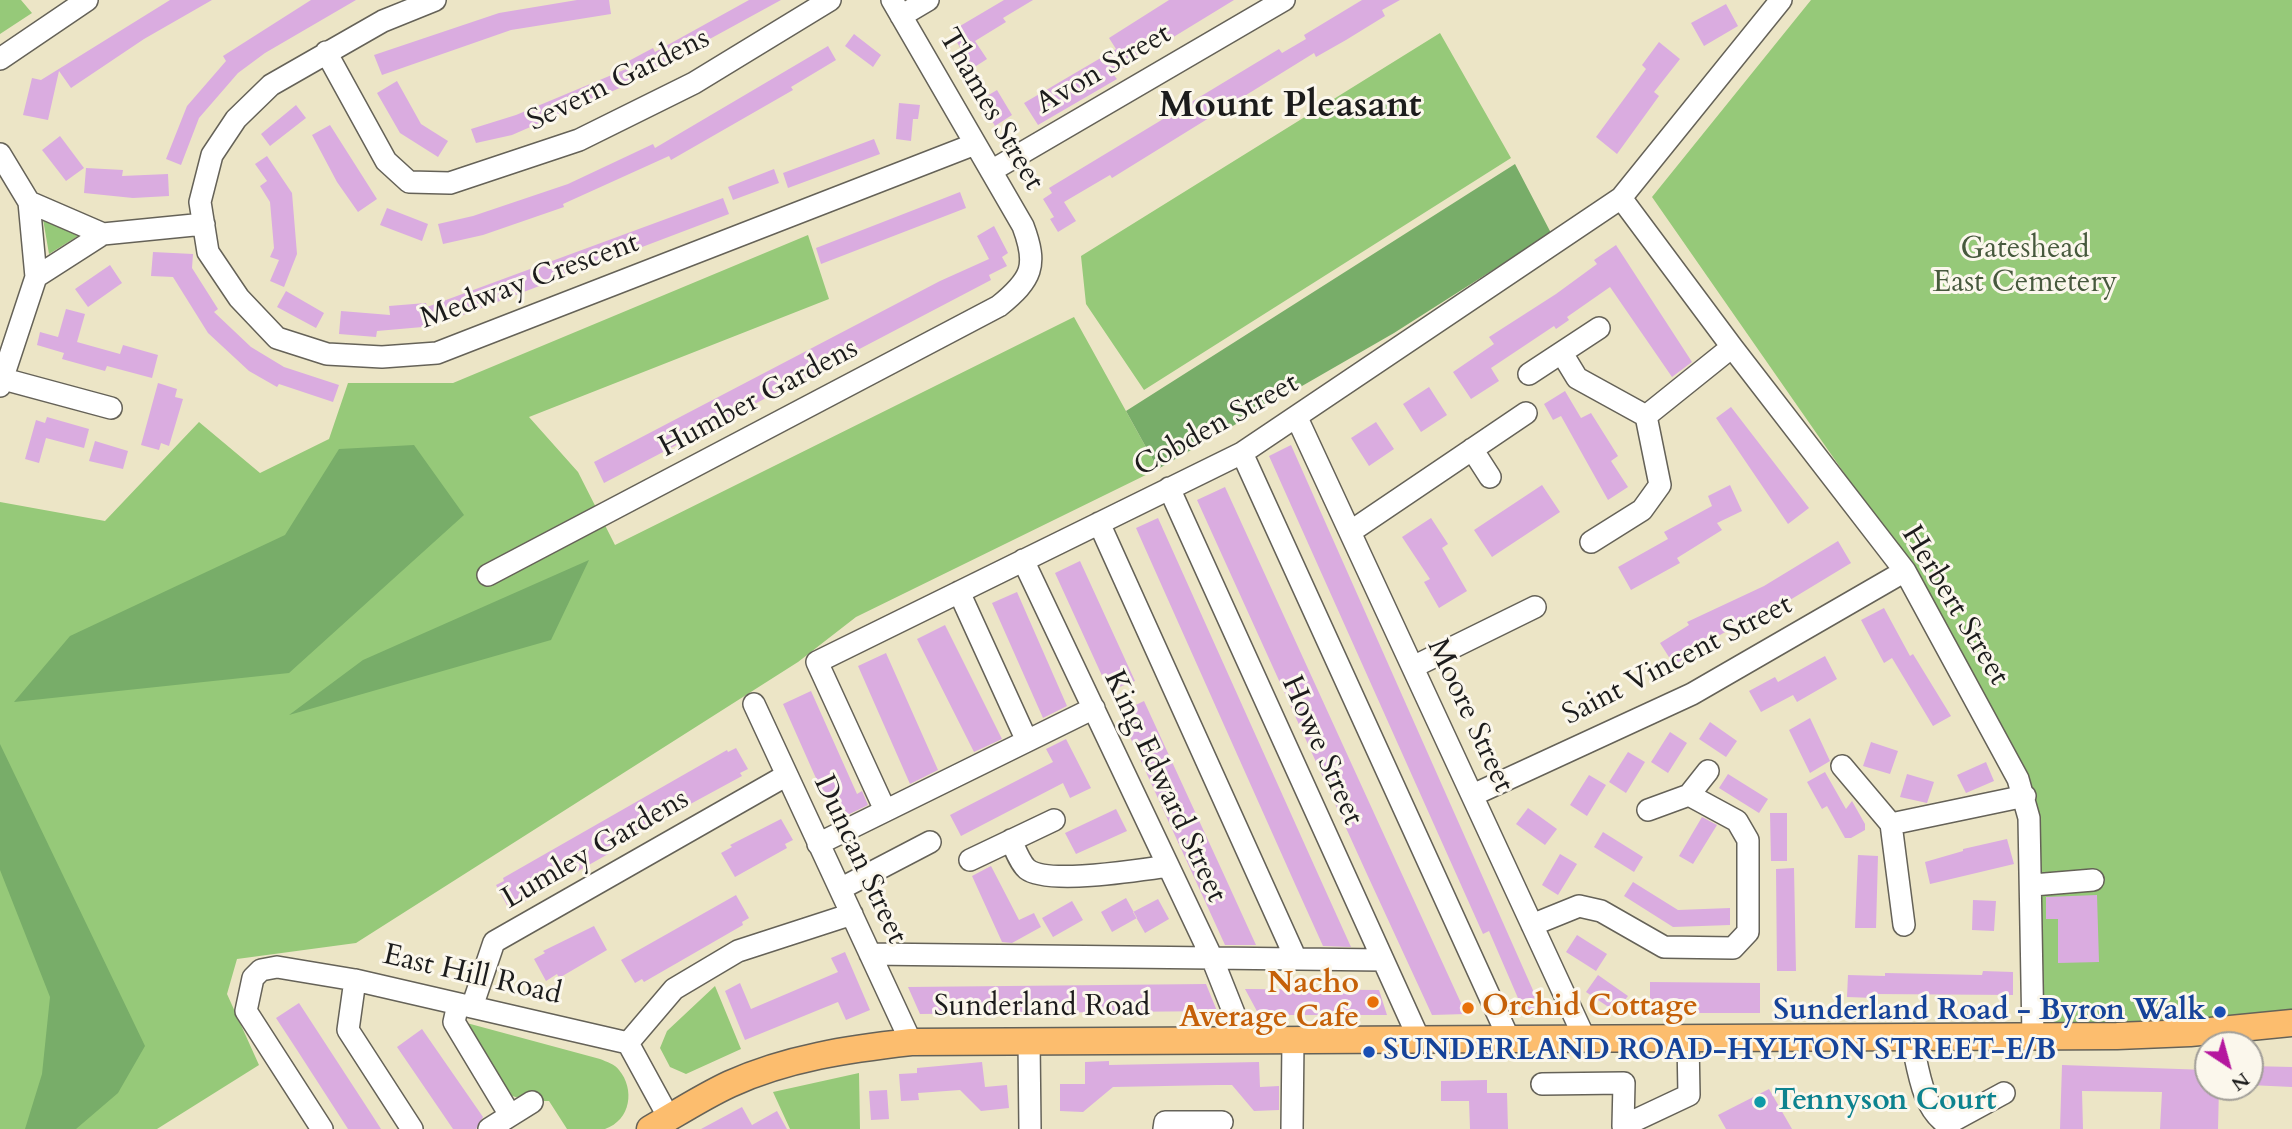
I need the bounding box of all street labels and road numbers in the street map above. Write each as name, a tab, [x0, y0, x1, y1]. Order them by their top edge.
street label: Avon Street	[1030, 17, 1178, 123]
street label: Severn Gardens	[522, 21, 716, 141]
street label: Thames Street	[929, 23, 1051, 197]
street label: Medway Crescent	[416, 226, 644, 338]
street label: Humber Gardens	[653, 331, 865, 467]
street label: Cobden Street	[1129, 366, 1305, 486]
street label: Herbert Street	[1892, 520, 2016, 692]
street label: Saint Vincent Street	[1557, 588, 1799, 734]
street label: Moore Street	[1418, 633, 1520, 799]
street label: King Edward Street	[1095, 666, 1233, 908]
street label: Howe Street	[1272, 671, 1370, 831]
street label: Duncan Street	[804, 770, 914, 950]
street label: Lumley Gardens	[496, 782, 696, 918]
street label: East Hill Road	[379, 938, 565, 1014]
street label: Sunderland Road	[934, 990, 1150, 1026]

